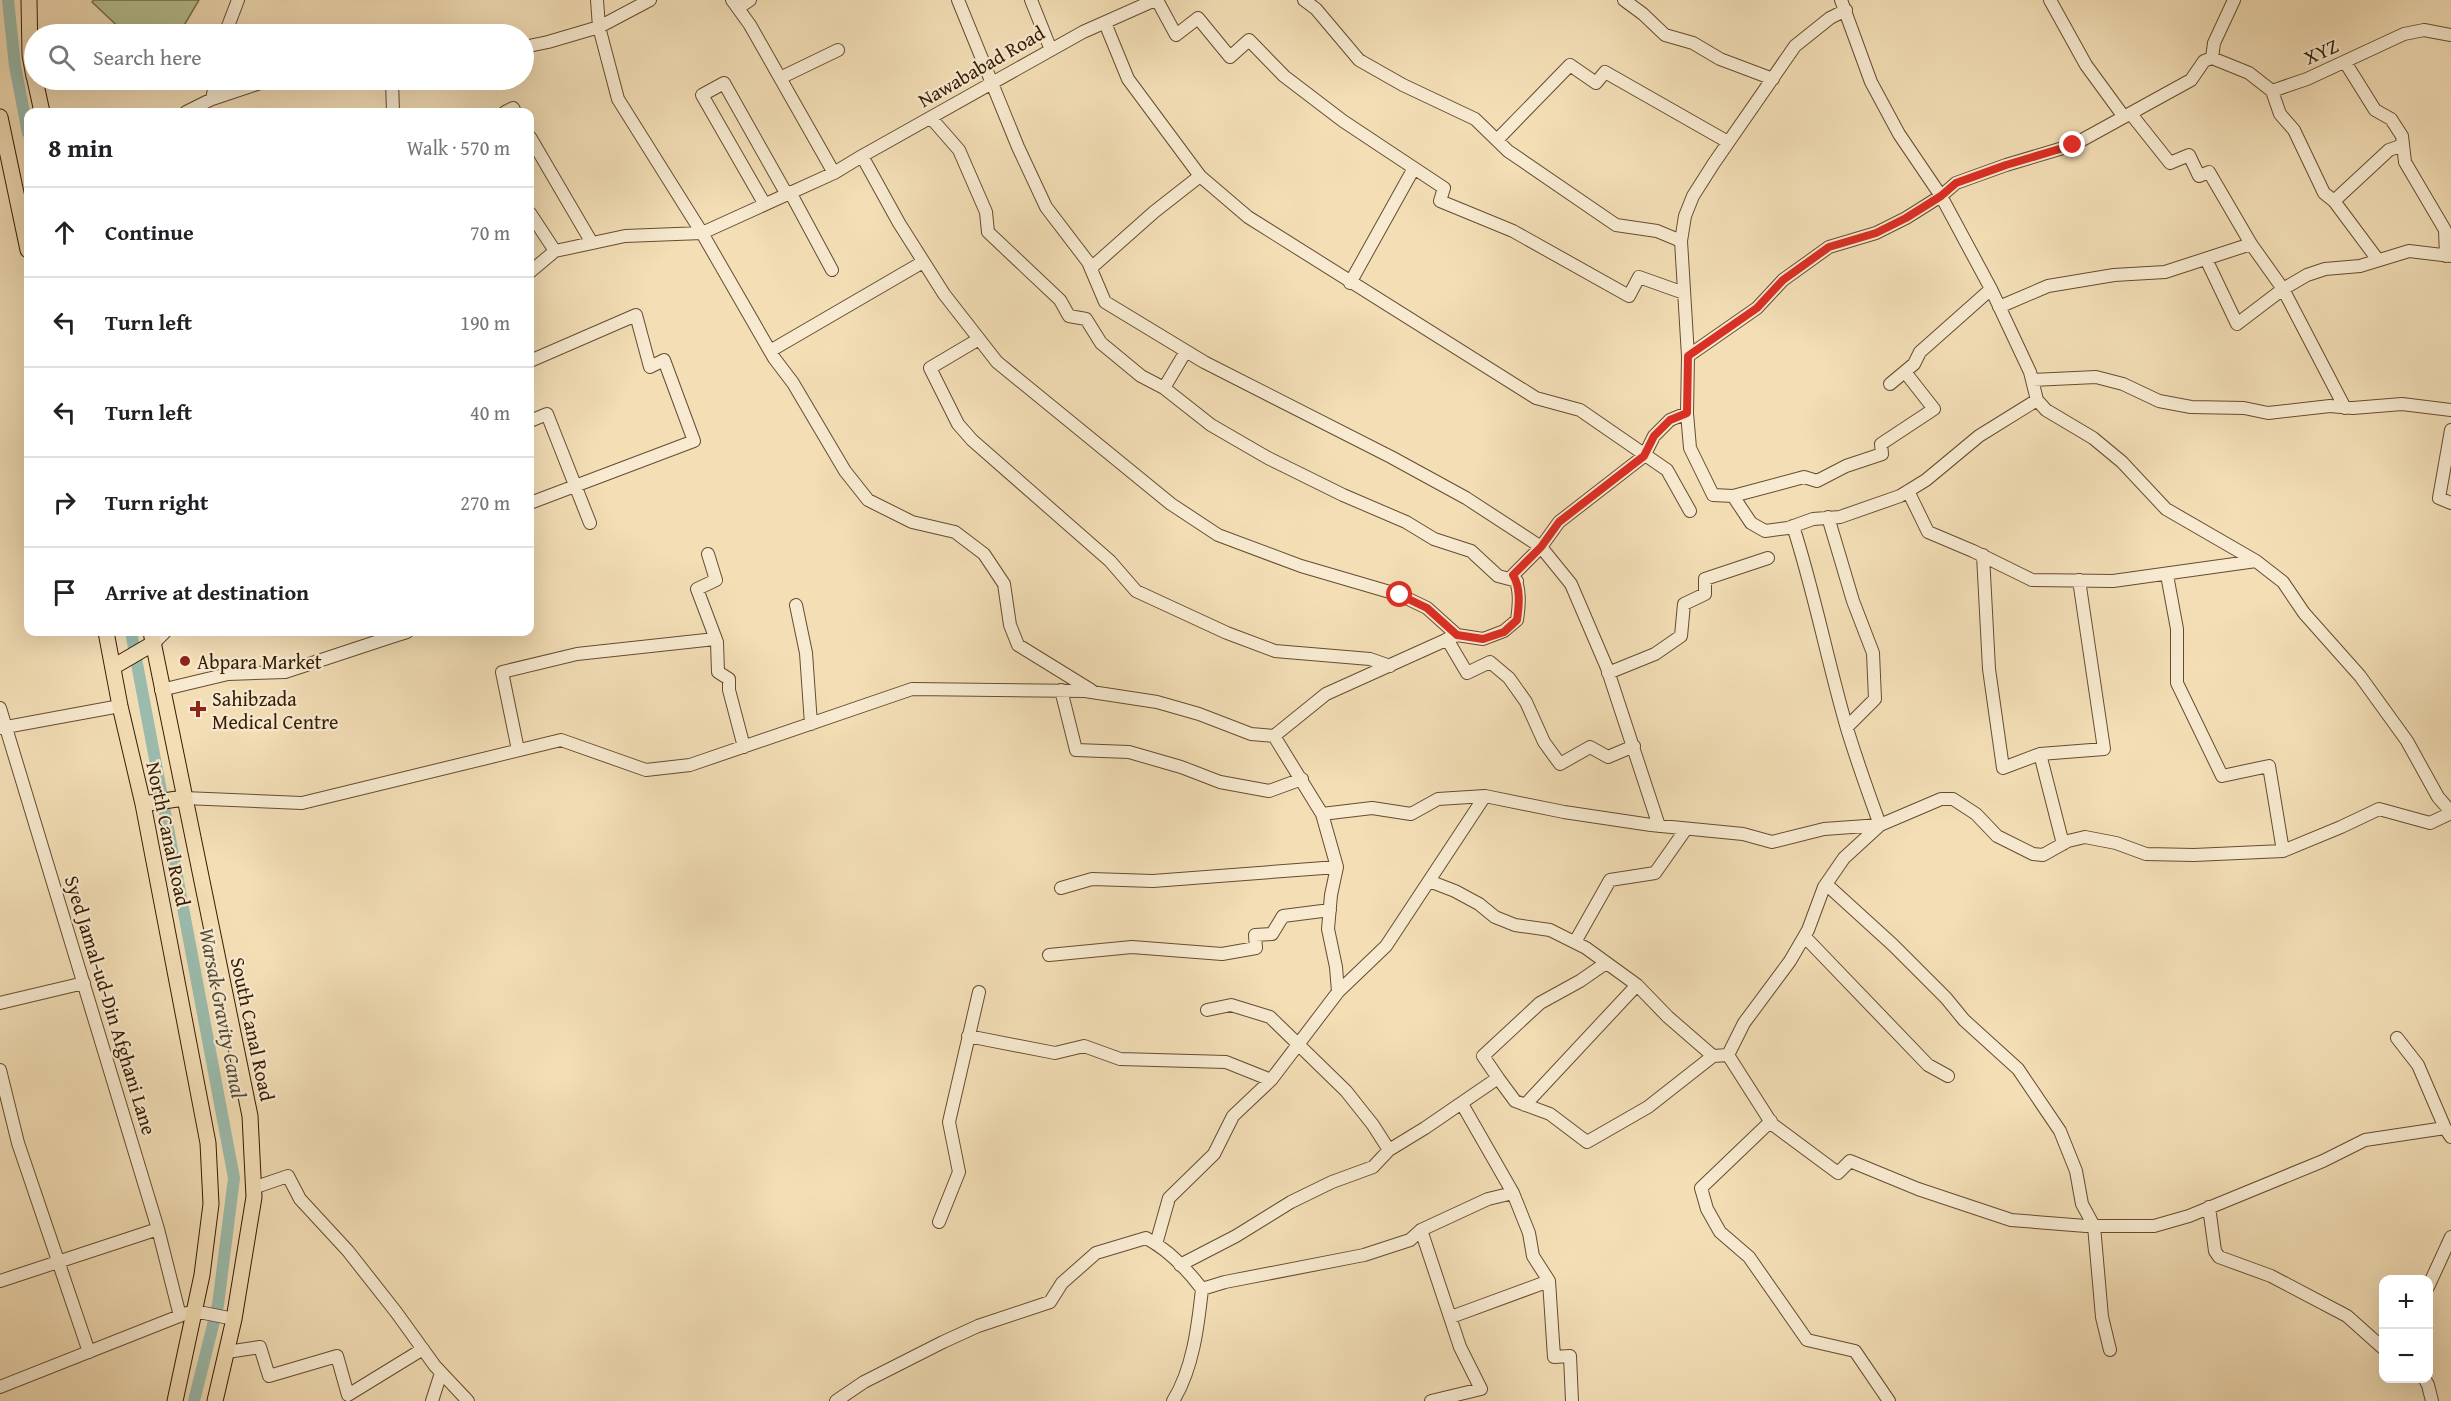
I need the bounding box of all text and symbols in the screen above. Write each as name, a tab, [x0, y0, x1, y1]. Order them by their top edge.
street label: Nawababad Road	[912, 18, 1050, 114]
search box	[24, 24, 534, 90]
street label: XYZ	[2299, 31, 2343, 71]
icon: search	[45, 41, 78, 74]
text: Search here	[93, 41, 202, 73]
text: 8 min	[48, 128, 113, 167]
route end	[2059, 131, 2085, 157]
text: Walk · 570 m	[407, 133, 510, 162]
icon: ahead	[48, 216, 81, 249]
text: Continue	[105, 216, 194, 248]
text: 70 m	[470, 218, 510, 247]
icon: left	[48, 306, 81, 339]
text: Turn left	[105, 306, 192, 338]
text: 190 m	[460, 308, 510, 337]
icon: left	[48, 396, 81, 429]
text: Turn left	[105, 396, 192, 428]
text: 40 m	[470, 398, 510, 427]
icon: right	[48, 486, 81, 519]
text: Turn right	[105, 486, 208, 518]
text: 270 m	[460, 488, 510, 517]
icon: arrive	[48, 576, 81, 609]
text: Arrive at destination	[105, 576, 309, 608]
route start	[1386, 581, 1412, 607]
place label: Abpara Market	[197, 647, 322, 676]
marker: Abpara Market	[178, 654, 192, 668]
place label: Sahibzada Medical Centre	[212, 684, 338, 736]
marker: Sahibzada Medical Centre	[189, 700, 207, 718]
street label: North Canal Road	[140, 759, 199, 909]
street label: Syed Jamal-ud-Din Afghani Lane	[58, 872, 164, 1138]
water label: Warsak Gravity Canal	[191, 925, 255, 1101]
street label: South Canal Road	[224, 954, 282, 1104]
map controls	[2379, 1275, 2433, 1383]
button: +	[2379, 1275, 2433, 1329]
button: −	[2379, 1329, 2433, 1383]

